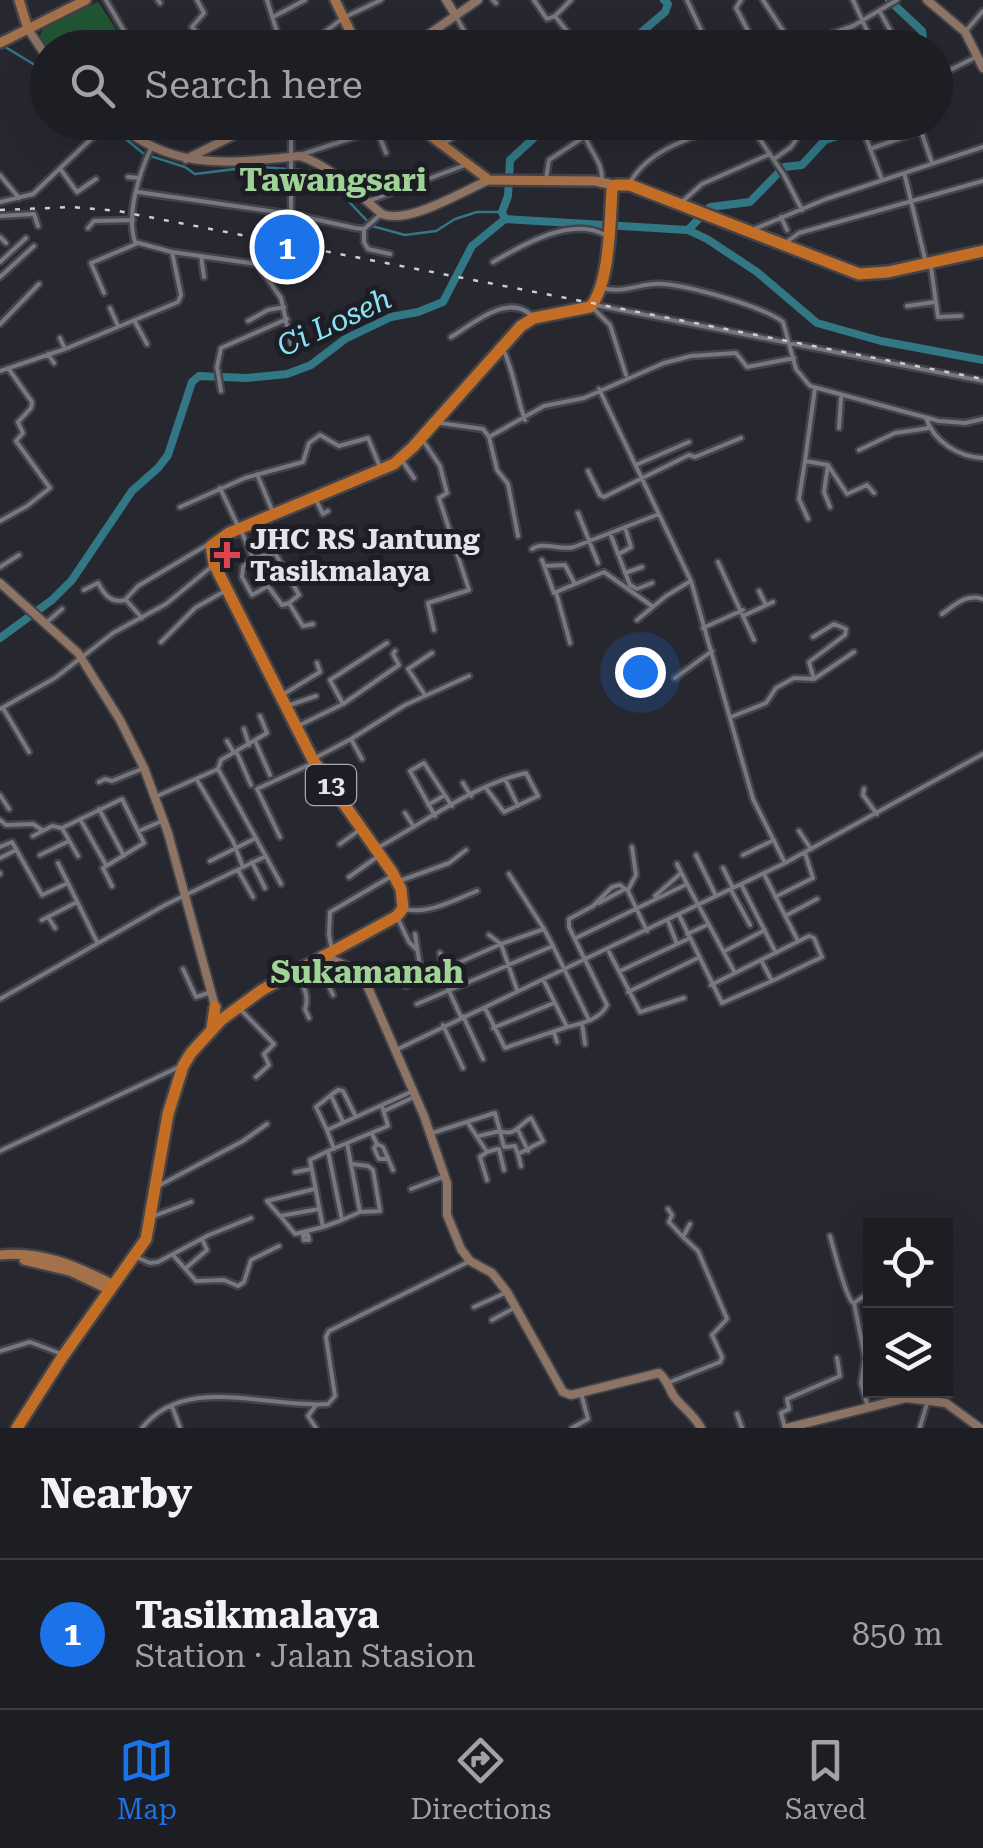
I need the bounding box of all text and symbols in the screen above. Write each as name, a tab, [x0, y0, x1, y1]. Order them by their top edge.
search box	[30, 30, 953, 140]
icon: search	[65, 58, 120, 113]
text: Search here	[145, 63, 363, 107]
district label: Tawangsari	[239, 161, 427, 199]
pin: 1	[254, 210, 320, 284]
water label: Ci Loseh	[271, 280, 397, 364]
place label: JHC RS Jantung Tasikmalaya	[250, 523, 480, 588]
marker: JHC RS Jantung Tasikmalaya	[214, 542, 240, 568]
your location	[615, 647, 666, 698]
road number: 13	[306, 765, 356, 805]
district label: Sukamanah	[270, 953, 464, 991]
map controls	[863, 1218, 953, 1398]
button: locate	[863, 1218, 953, 1308]
button: layers	[863, 1308, 953, 1398]
text: Nearby	[40, 1469, 192, 1518]
text: Tasikmalaya	[135, 1593, 379, 1637]
text: 1	[64, 1615, 81, 1653]
text: 850 m	[852, 1615, 943, 1653]
text: Station · Jalan Stasion	[135, 1637, 475, 1675]
tab: Map	[117, 1733, 177, 1826]
tab: Directions	[410, 1733, 551, 1826]
tab: Saved	[785, 1733, 866, 1826]

